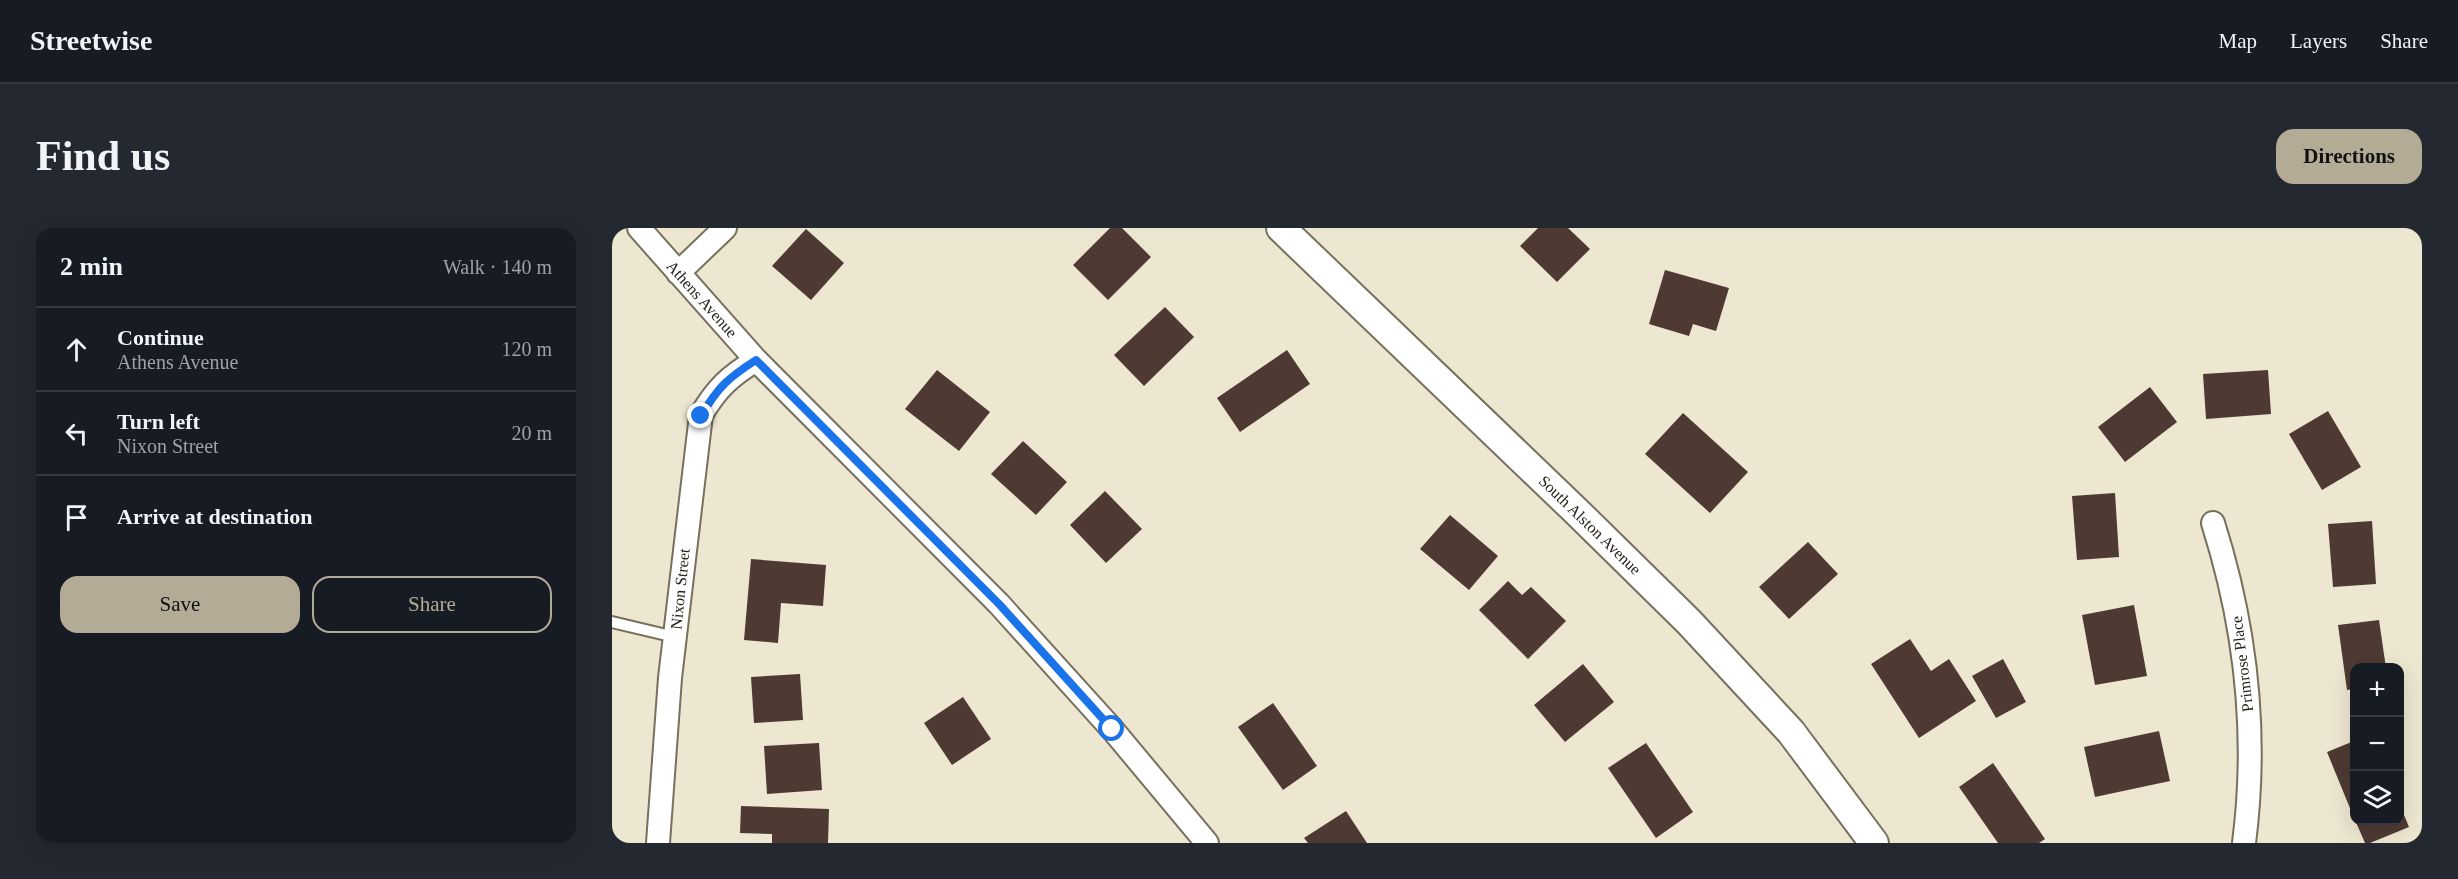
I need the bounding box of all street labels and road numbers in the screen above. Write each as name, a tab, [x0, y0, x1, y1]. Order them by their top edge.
street label: Athens Avenue	[663, 257, 741, 341]
street label: South Alston Avenue	[1536, 472, 1644, 578]
street label: Nixon Street	[667, 547, 693, 630]
street label: Primrose Place	[2228, 615, 2256, 713]

